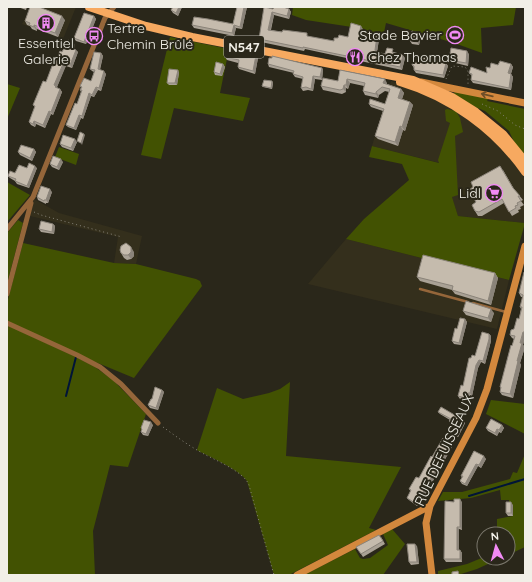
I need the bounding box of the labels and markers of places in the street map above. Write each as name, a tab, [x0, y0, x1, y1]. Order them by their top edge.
building icon: Essentiel Galerie	[36, 13, 56, 33]
place label: Tertre Chemin Brûlé	[107, 19, 193, 53]
sports icon: Stade Bavier	[445, 25, 465, 45]
bus stop icon: Tertre Chemin Brûlé	[84, 26, 104, 46]
place label: Stade Bavier	[360, 26, 443, 44]
place label: Essentiel Galerie	[18, 34, 74, 68]
restaurant icon: Chez Thomas	[345, 47, 365, 67]
place label: Chez Thomas	[368, 48, 456, 66]
supermarket icon: Lidl	[484, 183, 504, 203]
place label: Lidl	[459, 184, 481, 202]

